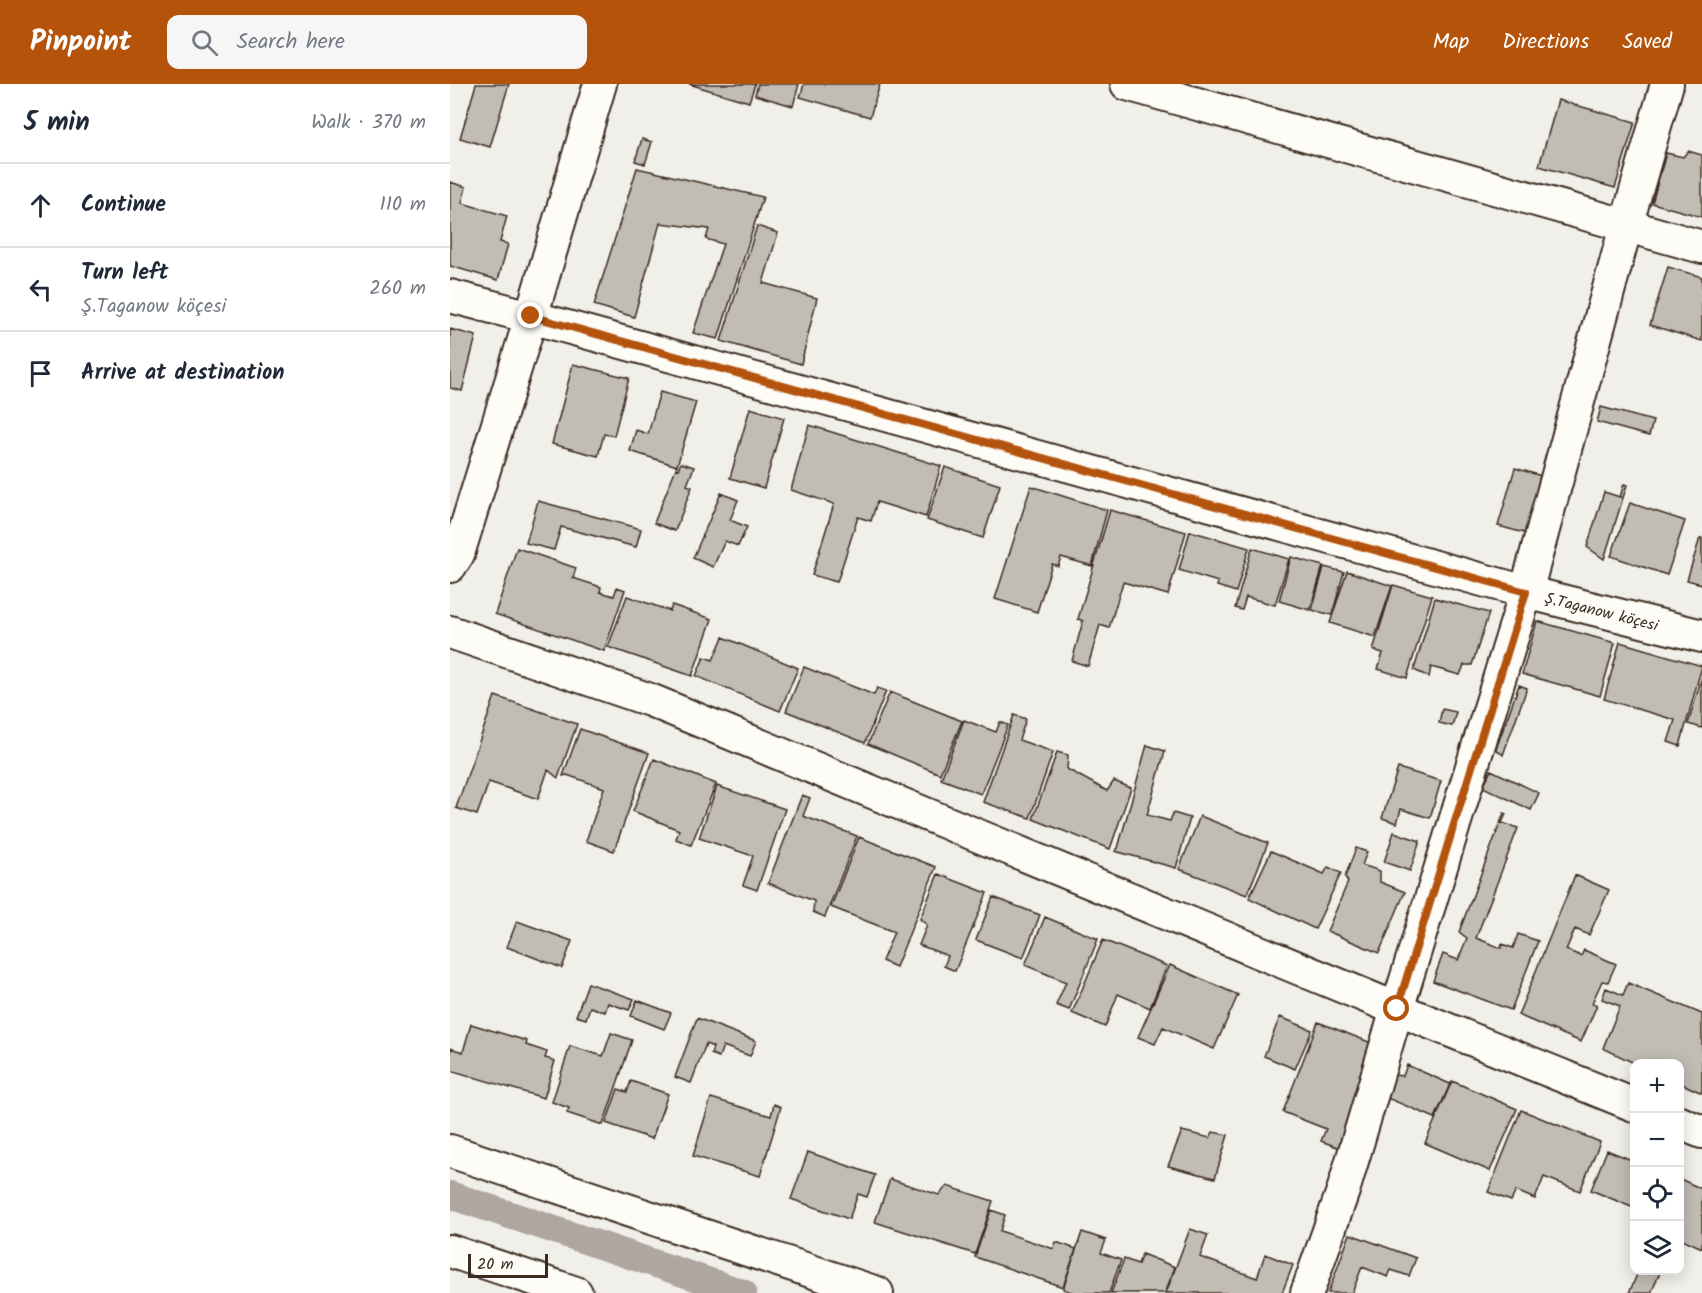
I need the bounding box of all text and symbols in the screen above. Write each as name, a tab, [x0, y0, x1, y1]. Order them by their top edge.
search box	[167, 15, 587, 69]
text: Pinpoint	[30, 20, 131, 65]
text: Search here	[236, 25, 345, 60]
icon: search	[188, 26, 221, 59]
text: Map	[1433, 26, 1469, 59]
text: Directions	[1502, 26, 1589, 59]
text: Saved	[1622, 26, 1672, 59]
text: 5 min	[24, 102, 90, 144]
text: Walk · 370 m	[311, 107, 426, 139]
text: Continue	[81, 188, 166, 223]
icon: ahead	[24, 189, 57, 222]
text: 110 m	[380, 189, 426, 221]
text: Turn left	[81, 256, 168, 291]
icon: left	[24, 273, 57, 306]
text: 260 m	[369, 273, 426, 305]
text: Ş.Taganow köçesi	[81, 291, 226, 323]
route end	[517, 302, 543, 328]
text: Arrive at destination	[81, 356, 284, 391]
icon: arrive	[24, 357, 57, 390]
street label: Ş.Taganow köçesi	[1542, 586, 1662, 639]
route start	[1383, 995, 1409, 1021]
map controls	[1630, 1059, 1684, 1275]
button: +	[1630, 1059, 1684, 1113]
button: −	[1630, 1113, 1684, 1167]
button: locate	[1630, 1167, 1684, 1221]
button: layers	[1630, 1221, 1684, 1275]
scale bar	[468, 1251, 548, 1278]
text: 20 m	[477, 1252, 513, 1277]

